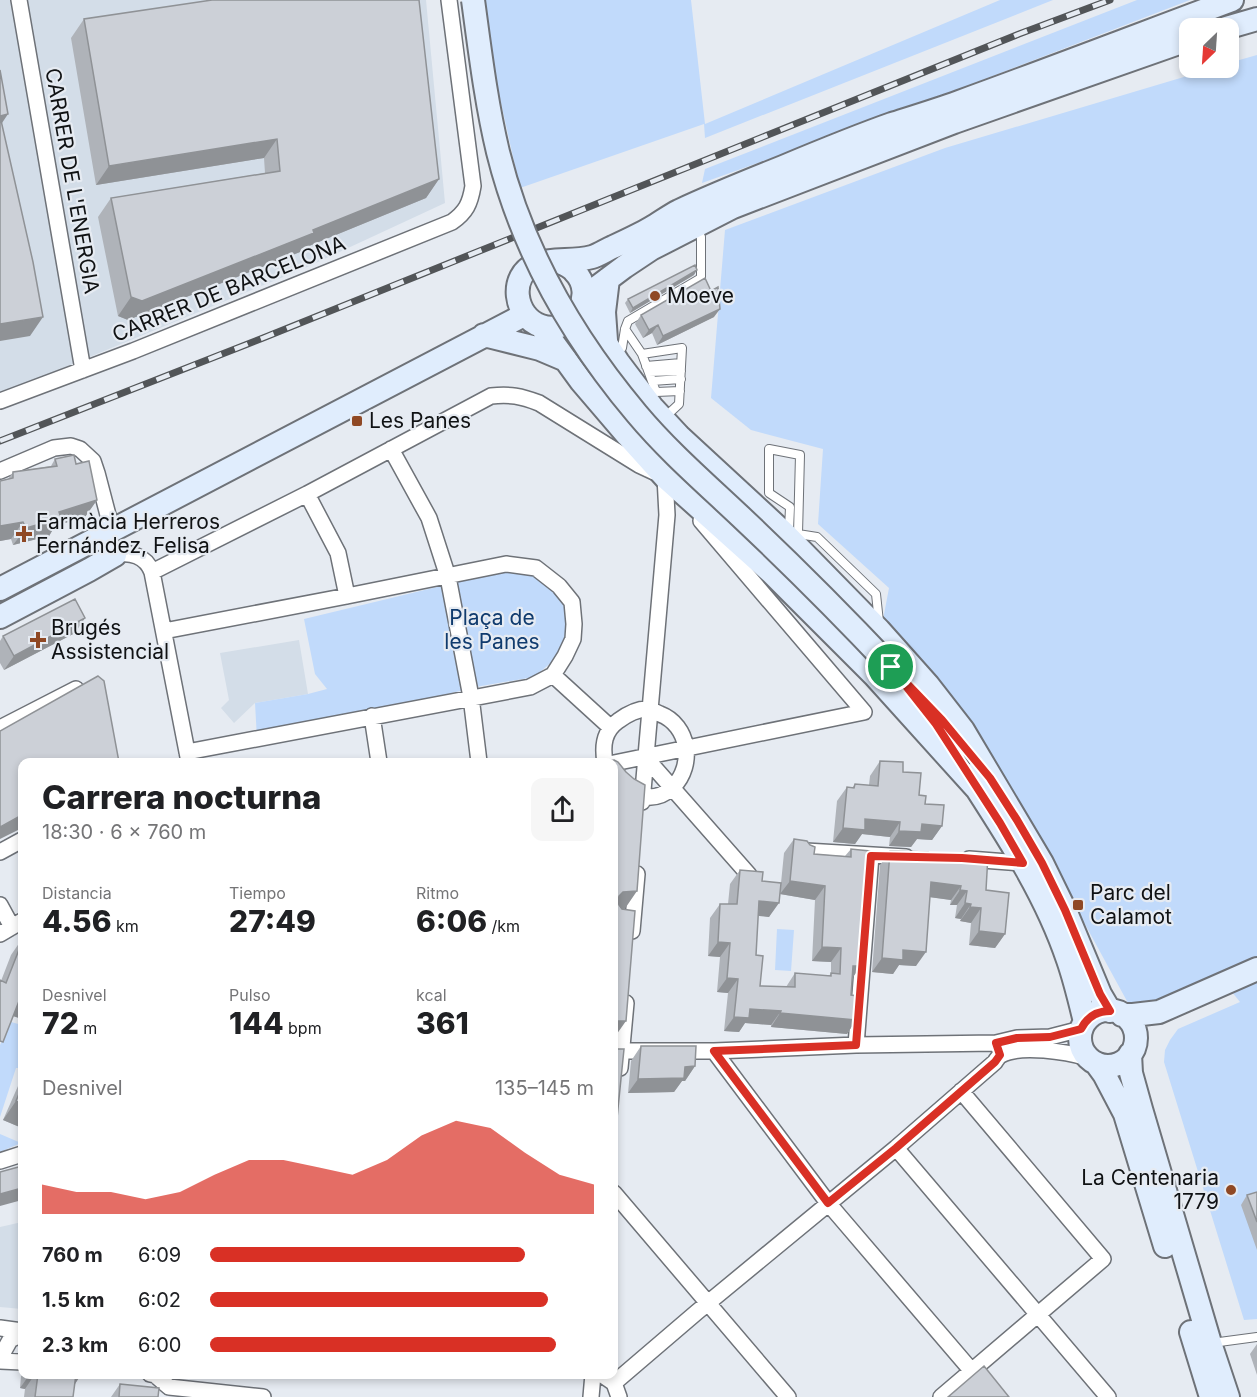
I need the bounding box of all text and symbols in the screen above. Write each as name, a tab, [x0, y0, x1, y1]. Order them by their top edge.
north arrow	[1179, 18, 1239, 78]
map controls	[1179, 18, 1239, 78]
street label: CARRER DE L'ENERGIA	[40, 66, 105, 296]
street label: CARRER DE BARCELONA	[108, 230, 349, 347]
place label: Moeve	[667, 283, 734, 308]
marker: Moeve	[648, 289, 662, 303]
place label: Les Panes	[369, 408, 471, 433]
marker: Les Panes	[350, 414, 364, 428]
place label: Farmàcia Herreros Fernández, Felisa	[36, 509, 220, 558]
marker: Farmàcia Herreros Fernández, Felisa	[17, 527, 31, 541]
park label: Plaça de les Panes	[444, 605, 540, 654]
place label: Brugés Assistencial	[51, 615, 169, 664]
marker: Brugés Assistencial	[29, 631, 47, 649]
pin	[865, 641, 916, 692]
icon: arrive	[874, 650, 907, 683]
text: Carrera nocturna	[42, 777, 322, 817]
button: share	[531, 778, 594, 841]
text: 18:30 · 6 × 760 m	[42, 820, 206, 844]
place label: Parc del Calamot	[1090, 880, 1172, 929]
text: Distancia	[42, 883, 112, 903]
text: Tiempo	[229, 883, 286, 903]
text: Ritmo	[416, 883, 459, 903]
marker: Parc del Calamot	[1071, 898, 1085, 912]
text: 4.56	[42, 903, 112, 939]
text: 27:49	[229, 903, 316, 939]
text: 6:06	[416, 903, 487, 939]
text: km	[112, 916, 139, 936]
text: /km	[487, 916, 520, 936]
text: Desnivel	[42, 985, 107, 1005]
text: Pulso	[229, 985, 271, 1005]
text: kcal	[416, 985, 447, 1005]
text: 72	[42, 1005, 79, 1041]
text: 144	[229, 1005, 284, 1041]
text: 361	[416, 1005, 469, 1041]
text: m	[79, 1018, 97, 1038]
text: bpm	[284, 1018, 322, 1038]
text: Desnivel	[42, 1076, 123, 1100]
text: 135–145 m	[495, 1076, 594, 1100]
place label: La Centenaria 1779	[1081, 1165, 1219, 1214]
marker: La Centenaria 1779	[1224, 1183, 1238, 1197]
text: 760 m	[42, 1243, 103, 1267]
text: 6:09	[138, 1243, 181, 1267]
text: 1.5 km	[42, 1288, 105, 1312]
text: 6:02	[138, 1288, 181, 1312]
text: 2.3 km	[42, 1333, 108, 1357]
text: 6:00	[138, 1333, 181, 1357]

